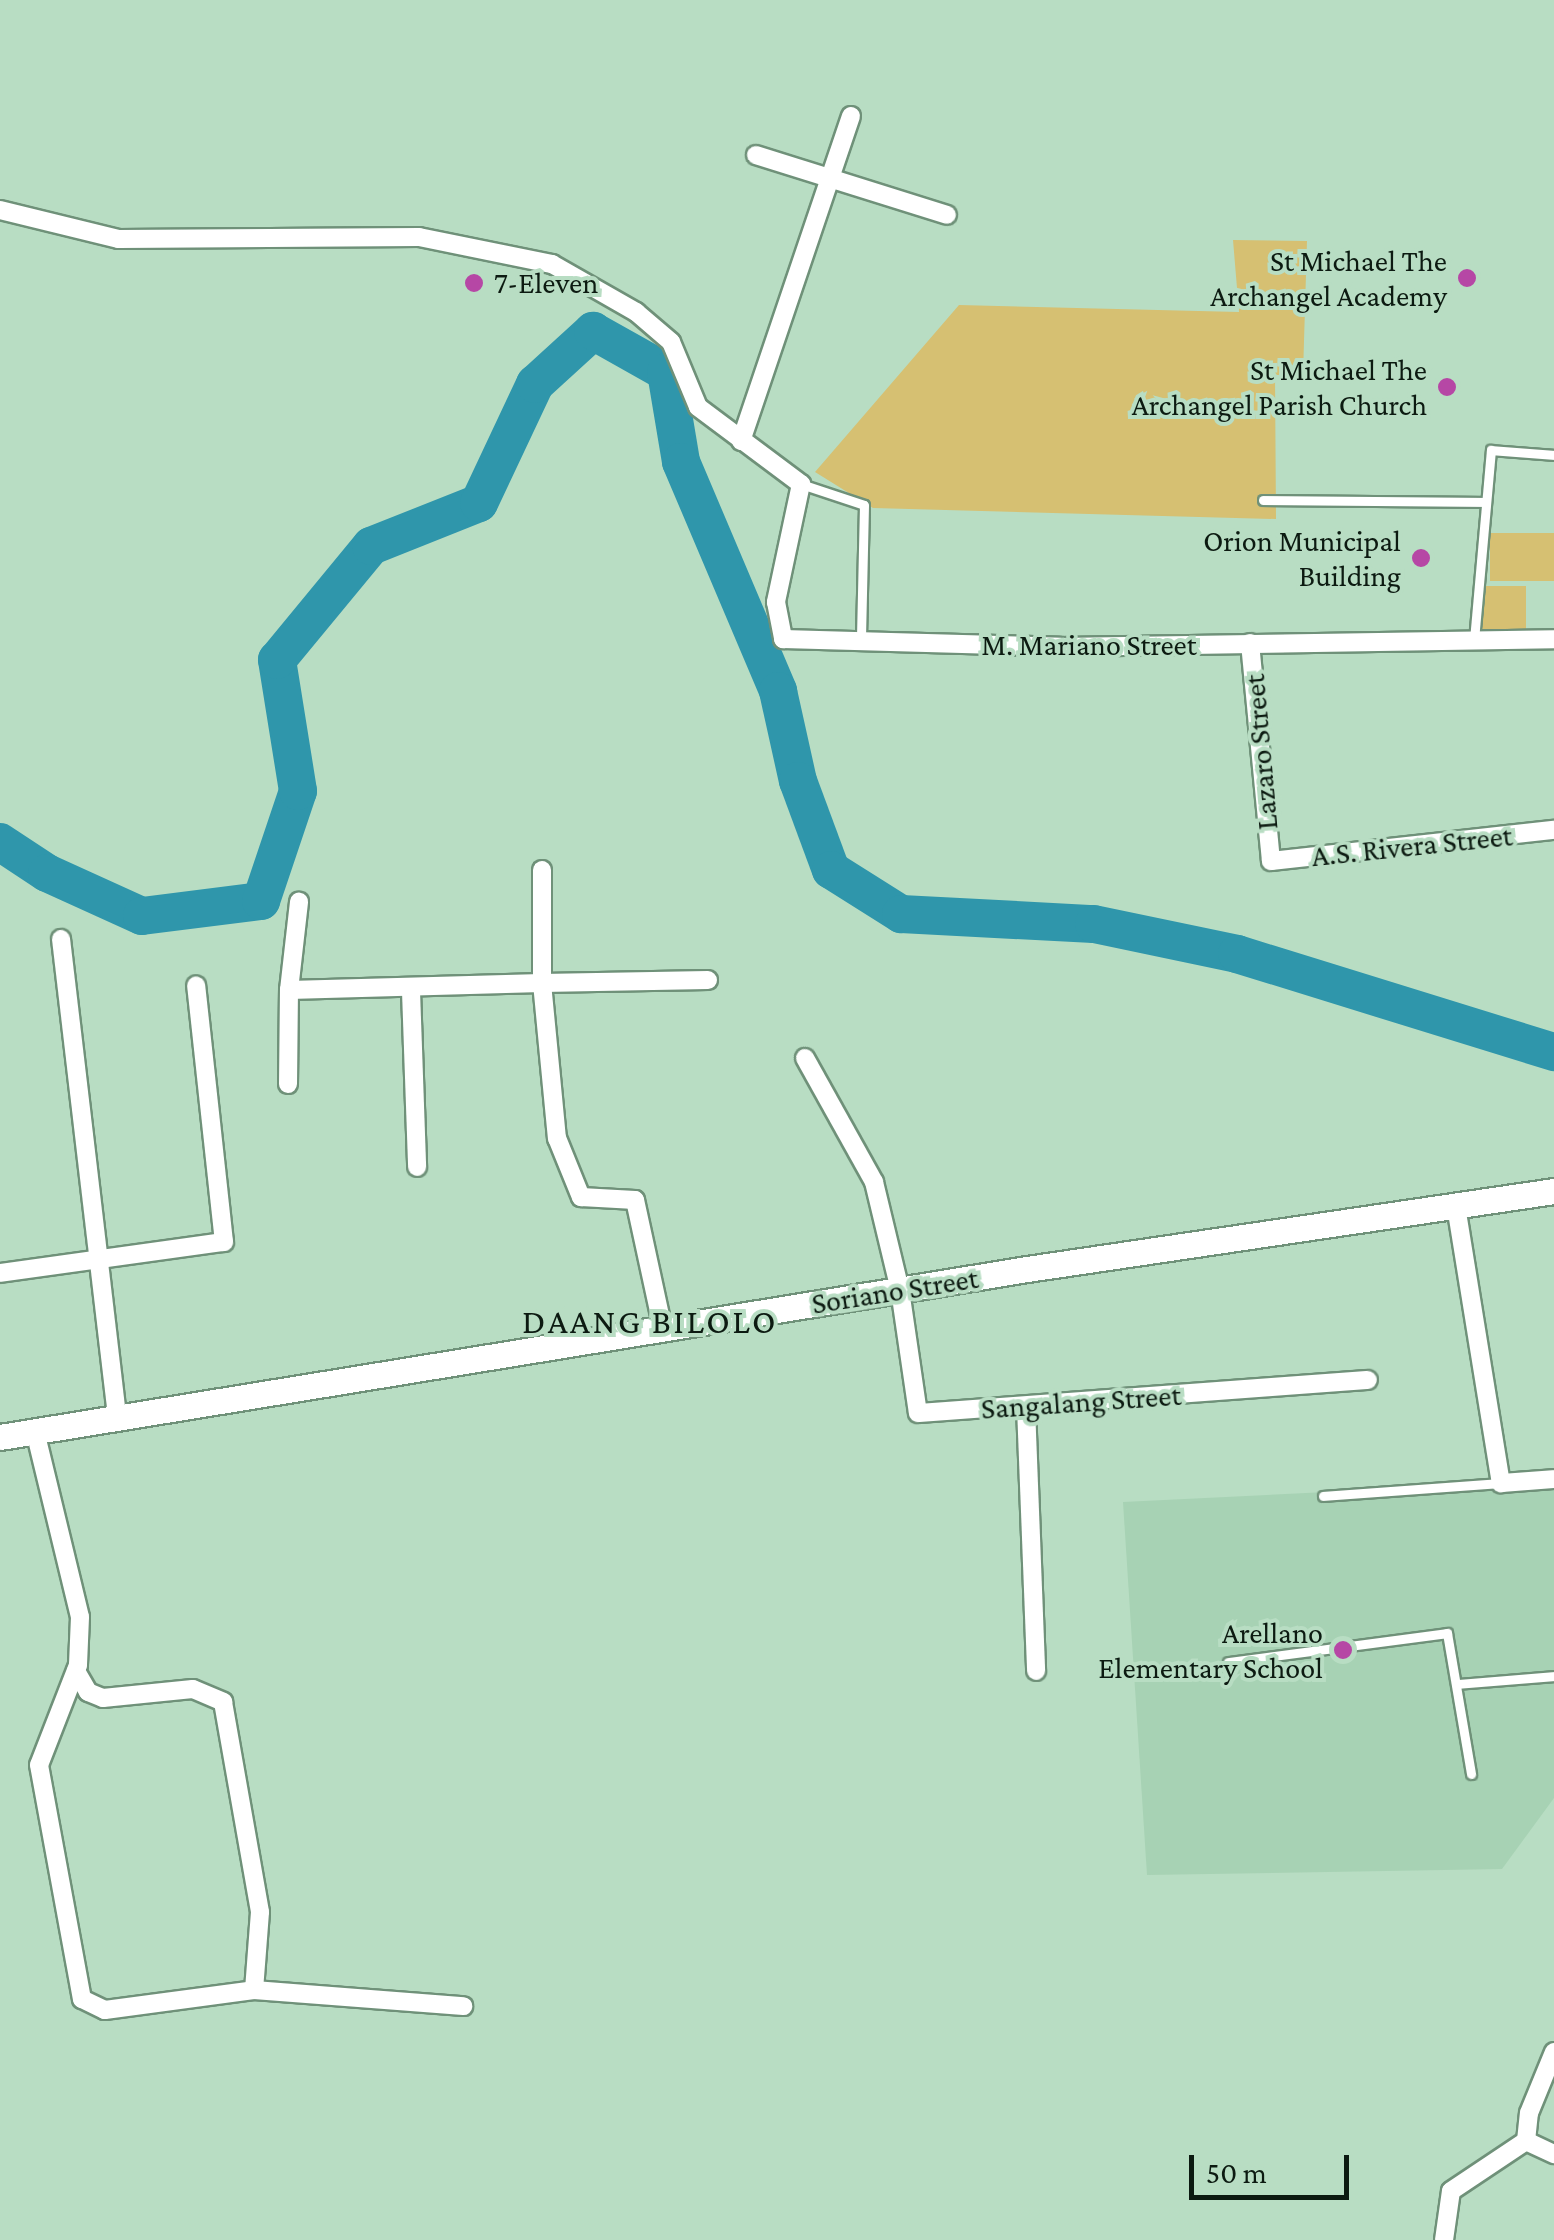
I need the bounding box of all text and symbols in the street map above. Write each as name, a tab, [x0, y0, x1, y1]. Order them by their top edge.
place label: St Michael The Archangel Academy	[1210, 243, 1447, 314]
place label: 7-Eleven	[494, 265, 598, 301]
marker: St Michael The Archangel Academy	[1456, 267, 1478, 289]
marker: 7-Eleven	[463, 272, 485, 294]
place label: St Michael The Archangel Parish Church	[1132, 352, 1427, 422]
marker: St Michael The Archangel Parish Church	[1436, 376, 1458, 398]
place label: Orion Municipal Building	[1203, 523, 1401, 594]
marker: Orion Municipal Building	[1410, 547, 1432, 569]
street label: M. Mariano Street	[981, 627, 1197, 663]
street label: Lazaro Street	[1236, 673, 1286, 831]
street label: A.S. Rivera Street	[1310, 818, 1514, 874]
street label: Soriano Street	[809, 1260, 981, 1322]
district label: DAANG BILOLO	[522, 1301, 778, 1343]
street label: Sangalang Street	[980, 1377, 1182, 1427]
place label: Arellano Elementary School	[1098, 1615, 1323, 1686]
marker: Arellano Elementary School	[1332, 1639, 1354, 1661]
scale bar	[1194, 2135, 1354, 2197]
text: 50 m	[1206, 2156, 1267, 2189]

